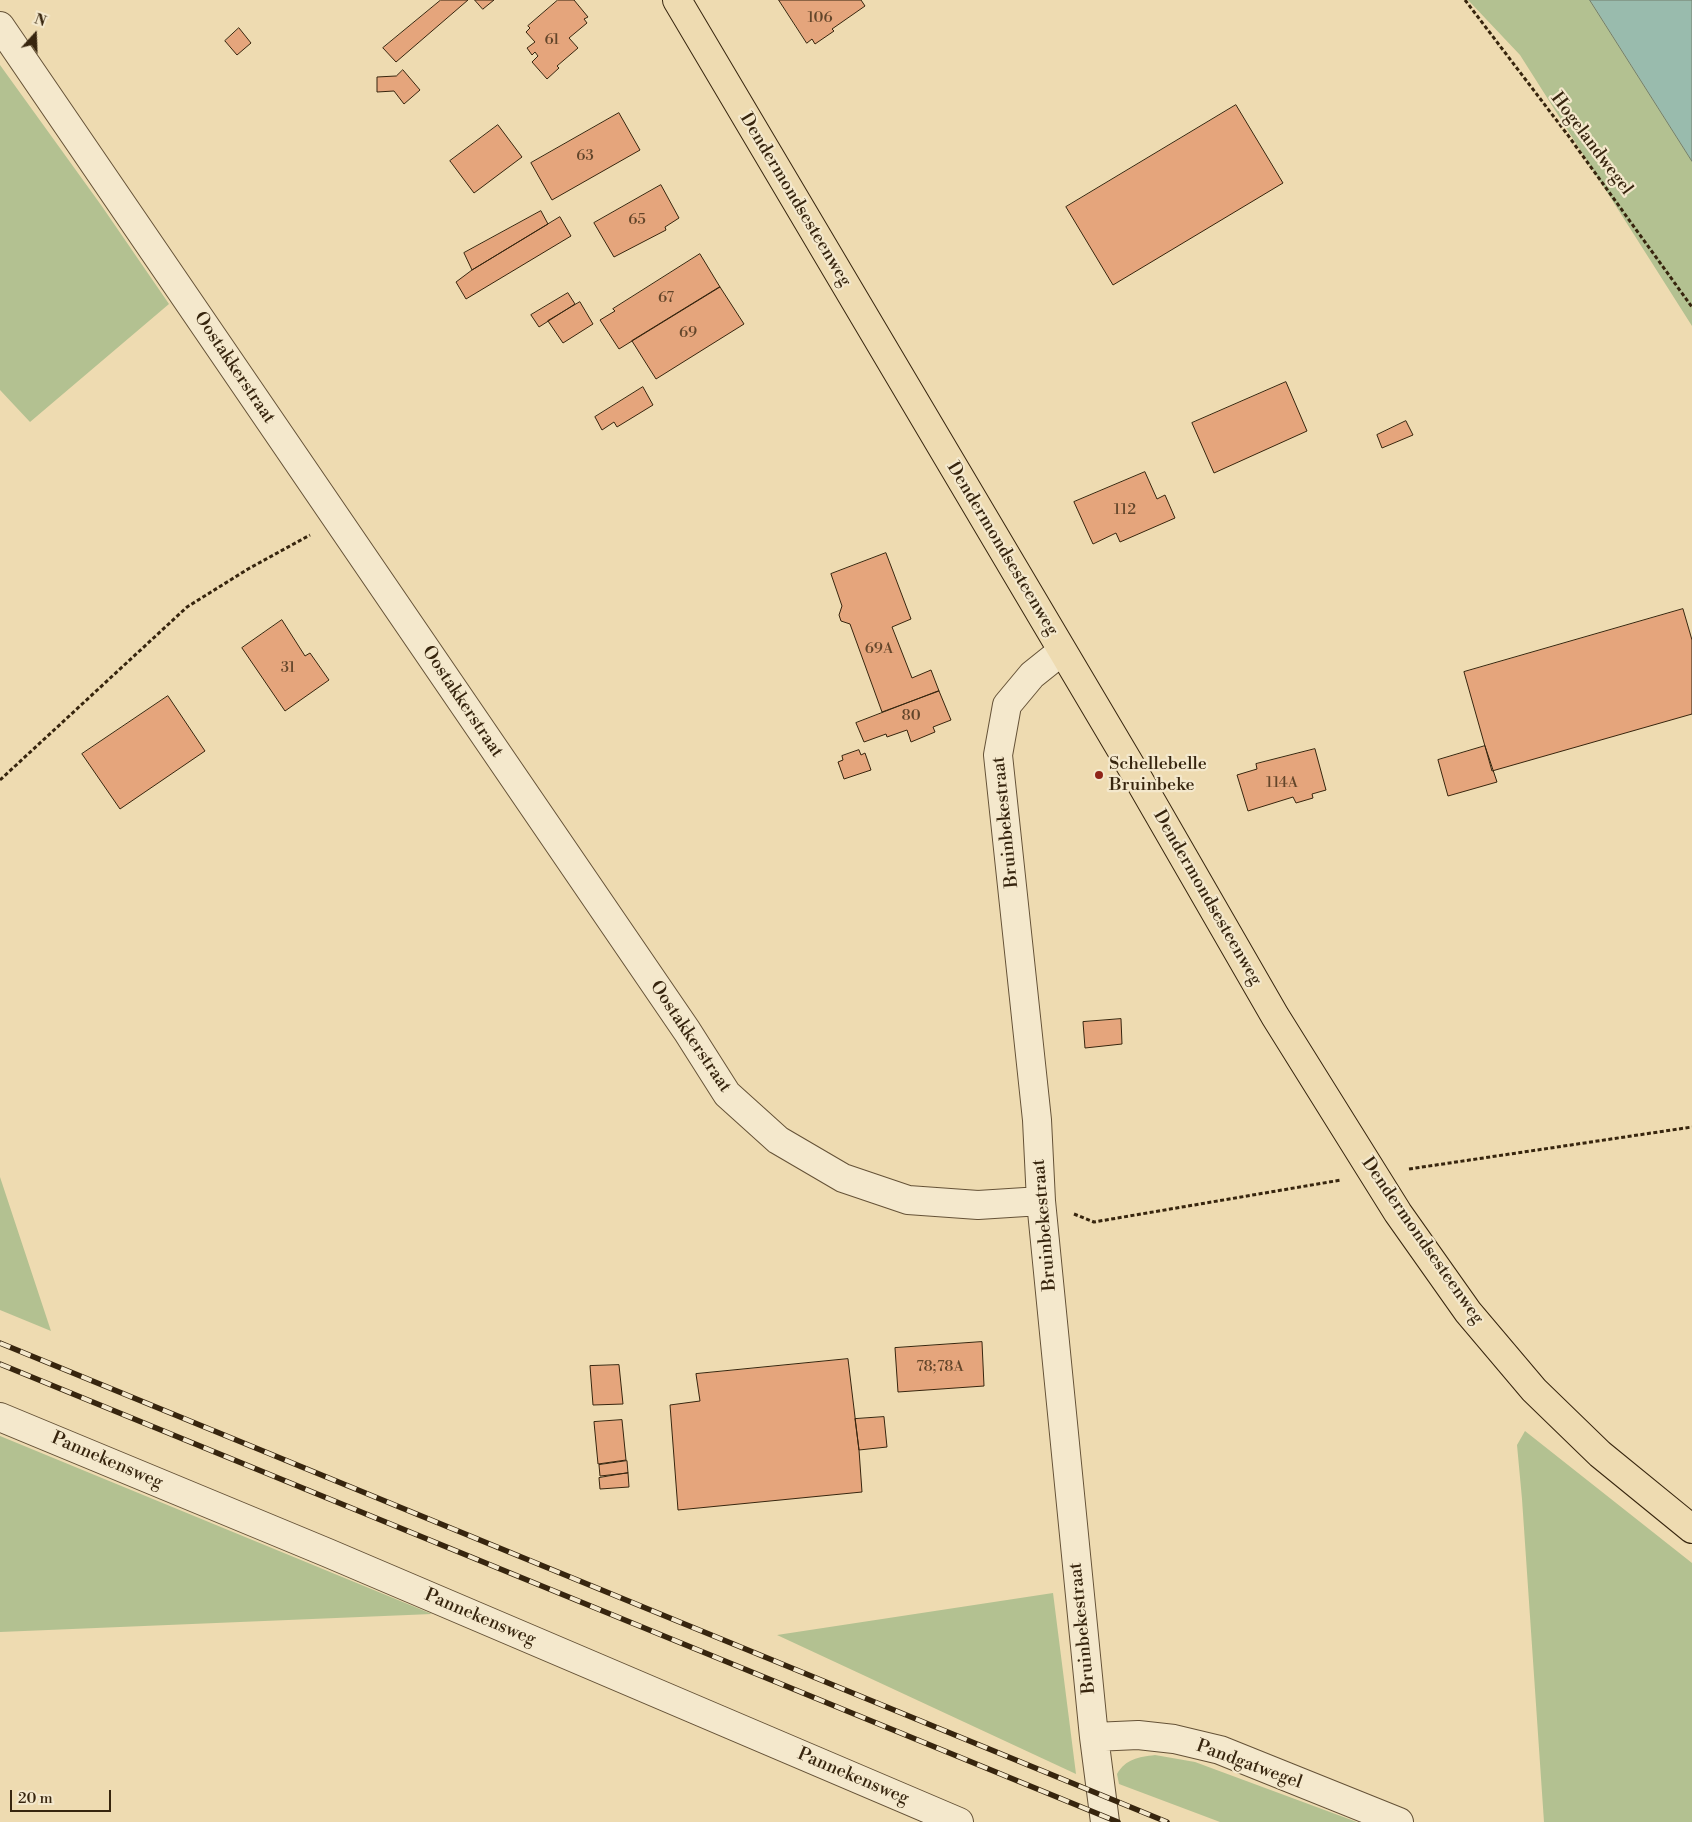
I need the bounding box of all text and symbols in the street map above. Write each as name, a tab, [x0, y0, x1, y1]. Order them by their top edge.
house number: 106	[807, 9, 833, 27]
north arrow	[10, 10, 60, 60]
text: N	[32, 11, 48, 31]
house number: 61	[544, 31, 560, 49]
street label: Hogelandwegel	[1545, 88, 1637, 200]
street label: Dendermondsesteenweg	[735, 109, 855, 291]
house number: 63	[576, 147, 594, 165]
house number: 65	[628, 211, 646, 229]
house number: 67	[658, 289, 674, 307]
street label: Oostakkerstraat	[189, 308, 279, 428]
house number: 69	[679, 324, 697, 342]
street label: Dendermondsesteenweg	[942, 458, 1062, 640]
house number: 112	[1114, 501, 1136, 519]
house number: 69A	[865, 640, 893, 658]
street label: Oostakkerstraat	[417, 642, 507, 762]
house number: 31	[281, 659, 295, 677]
house number: 80	[901, 707, 921, 725]
place label: Schellebelle Bruinbeke	[1109, 754, 1207, 796]
street label: Bruinbekestraat	[988, 755, 1024, 889]
marker: Schellebelle Bruinbeke	[1093, 769, 1105, 781]
house number: 114A	[1266, 774, 1298, 792]
street label: Dendermondsesteenweg	[1148, 806, 1266, 990]
street label: Oostakkerstraat	[645, 977, 735, 1097]
street label: Dendermondsesteenweg	[1356, 1153, 1488, 1329]
street label: Bruinbekestraat	[1028, 1158, 1062, 1292]
house number: 78;78A	[916, 1358, 964, 1376]
street label: Pannekensweg	[48, 1428, 166, 1494]
street label: Bruinbekestraat	[1065, 1561, 1101, 1695]
street label: Pannekensweg	[421, 1585, 539, 1651]
street label: Pandgatwegel	[1193, 1736, 1305, 1794]
street label: Pannekensweg	[794, 1744, 912, 1810]
scale bar	[12, 1780, 114, 1812]
text: 20 m	[18, 1789, 53, 1808]

